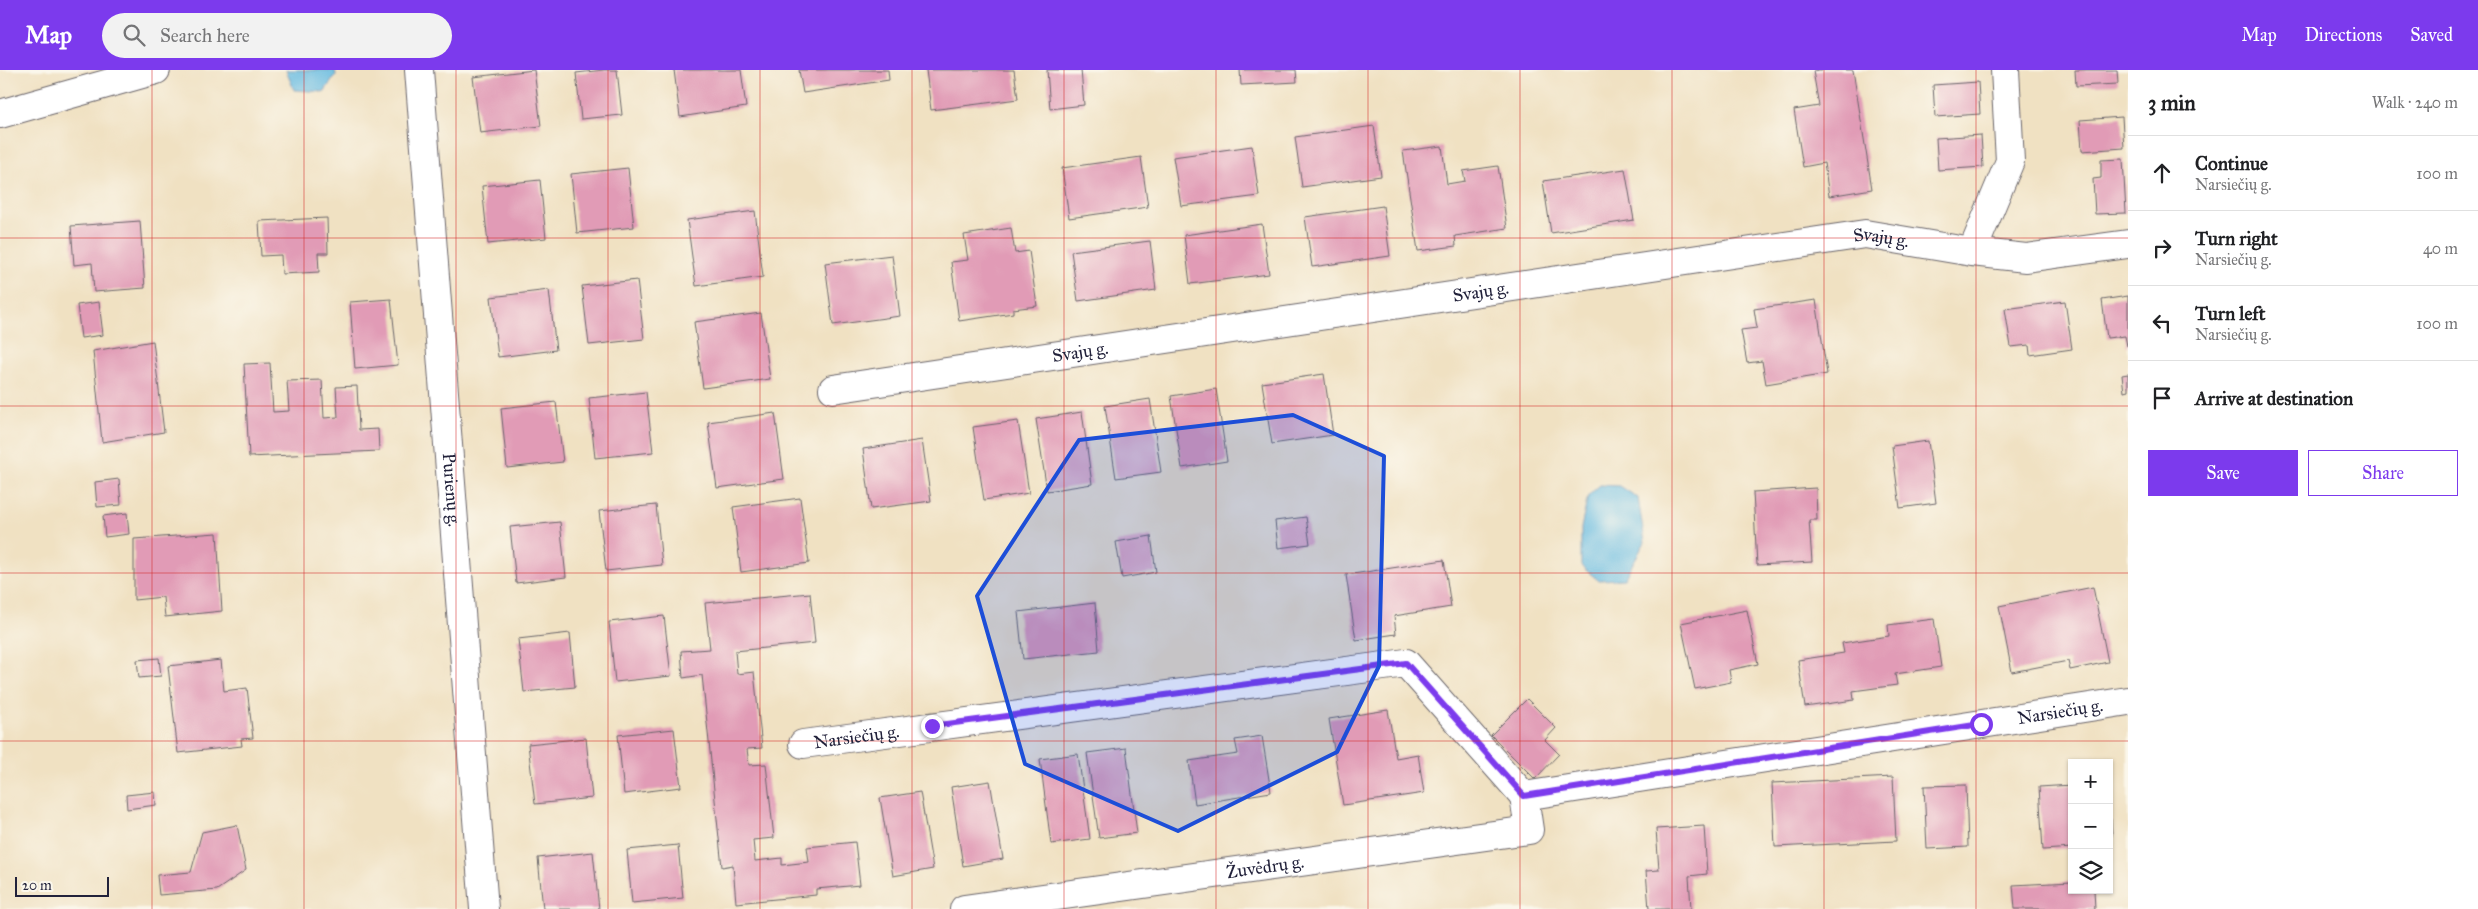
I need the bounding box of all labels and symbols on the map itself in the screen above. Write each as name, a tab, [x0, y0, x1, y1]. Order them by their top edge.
street label: Svajų g.	[1852, 223, 1911, 253]
street label: Svajų g.	[1451, 277, 1510, 307]
street label: Svajų g.	[1051, 337, 1110, 367]
street label: Purienų g.	[438, 452, 465, 528]
street label: Narsiečių g.	[2016, 694, 2105, 729]
route start	[1970, 713, 1993, 736]
route end	[921, 715, 944, 738]
street label: Narsiečių g.	[812, 720, 901, 753]
street label: Žuvėdrų g.	[1225, 851, 1305, 883]
scale bar	[15, 874, 109, 897]

